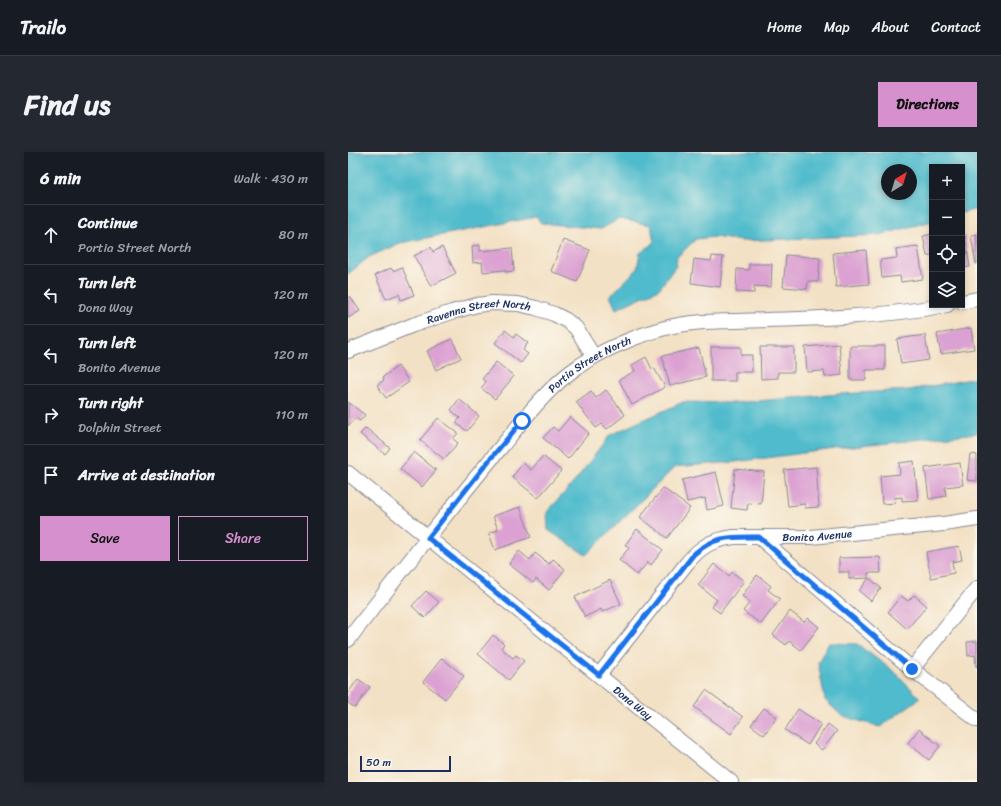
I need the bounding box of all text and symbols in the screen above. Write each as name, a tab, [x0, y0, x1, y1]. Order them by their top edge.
text: Trailo	[20, 11, 66, 44]
text: Home	[767, 15, 802, 40]
text: Map	[824, 15, 850, 40]
text: About	[872, 15, 909, 40]
text: Contact	[931, 15, 981, 40]
text: Find us	[24, 80, 111, 129]
button: Directions	[878, 82, 977, 127]
text: 6 min	[40, 163, 81, 193]
north arrow	[881, 164, 917, 200]
map controls	[929, 164, 965, 308]
button: +	[929, 164, 965, 200]
text: Walk · 430 m	[234, 167, 308, 190]
button: −	[929, 200, 965, 236]
text: Continue	[78, 210, 138, 236]
text: 80 m	[279, 223, 308, 246]
icon: ahead	[40, 224, 62, 246]
text: Portia Street North	[78, 236, 191, 259]
button: locate	[929, 236, 965, 272]
text: Turn left	[78, 270, 136, 296]
button: layers	[929, 272, 965, 308]
text: 120 m	[273, 283, 308, 306]
icon: left	[40, 284, 62, 306]
street label: Ravenna Street North	[424, 294, 533, 330]
text: Dona Way	[78, 296, 133, 319]
text: Turn left	[78, 330, 136, 356]
street label: Portia Street North	[544, 331, 634, 398]
text: 120 m	[273, 343, 308, 366]
icon: left	[40, 344, 62, 366]
text: Bonito Avenue	[78, 356, 160, 379]
text: Turn right	[78, 390, 143, 416]
text: 110 m	[275, 403, 308, 426]
icon: right	[40, 404, 62, 426]
route start	[513, 412, 531, 430]
text: Dolphin Street	[78, 416, 162, 439]
text: Arrive at destination	[78, 462, 215, 488]
icon: arrive	[40, 464, 62, 486]
button: Save	[40, 516, 170, 561]
button: Share	[178, 516, 308, 561]
street label: Bonito Avenue	[782, 524, 854, 547]
route end	[903, 660, 921, 678]
street label: Dona Way	[609, 681, 657, 725]
text: 50 m	[366, 753, 391, 772]
scale bar	[360, 754, 451, 773]

